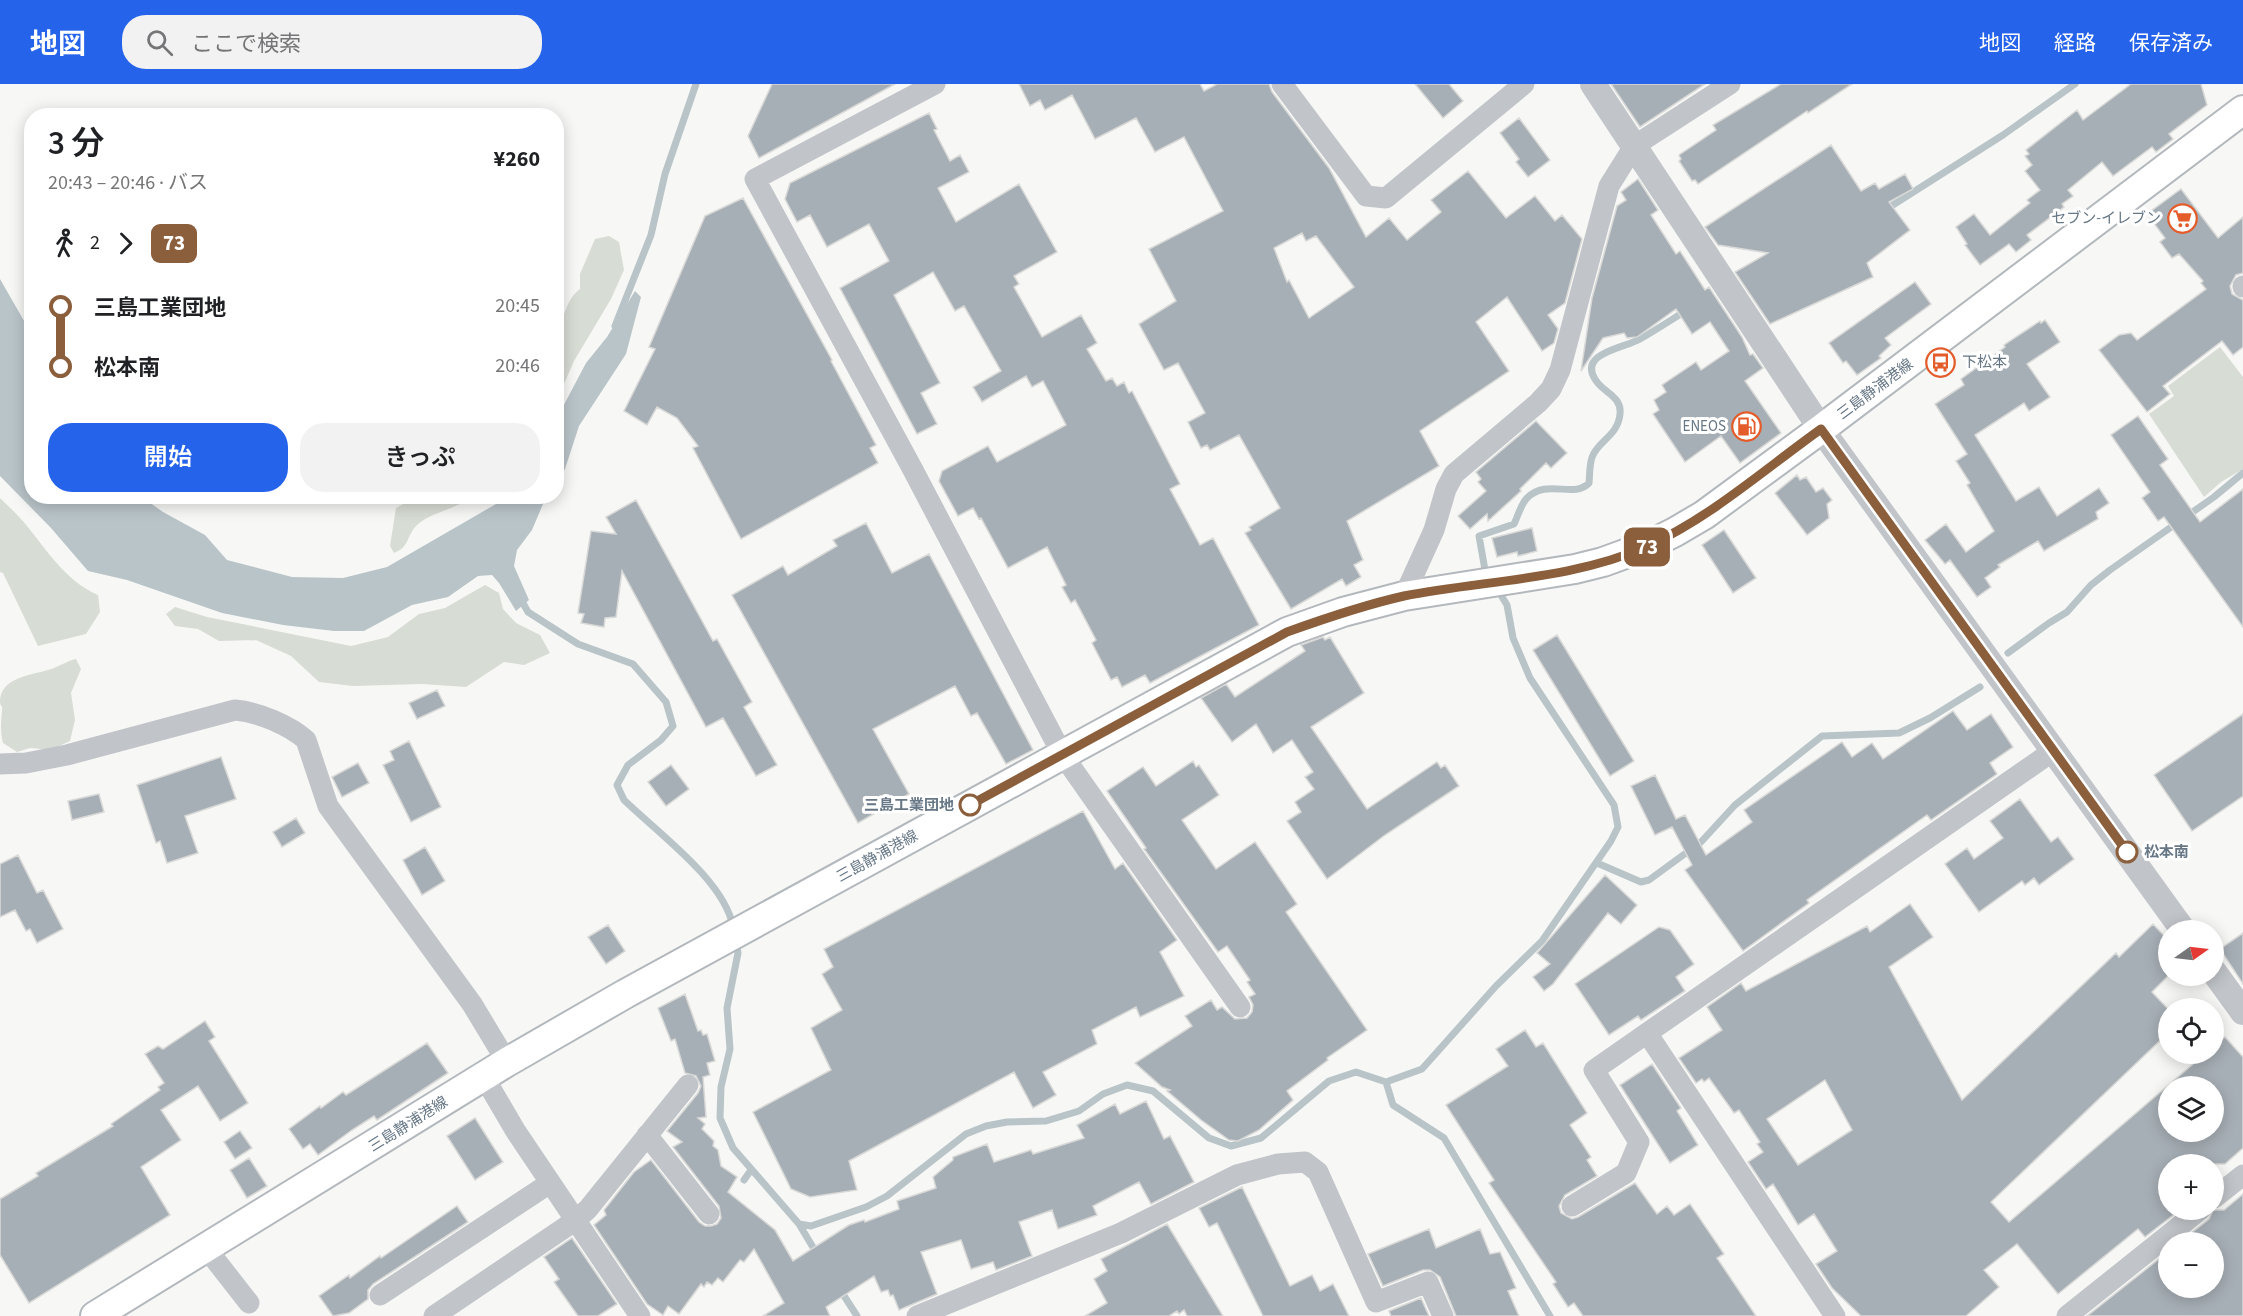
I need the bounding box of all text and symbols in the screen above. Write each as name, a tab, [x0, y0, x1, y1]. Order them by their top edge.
search box	[122, 15, 542, 69]
text: 地図	[30, 24, 86, 64]
icon: search	[143, 26, 176, 59]
text: ここで検索	[191, 28, 301, 60]
text: 地図	[1979, 28, 2021, 58]
text: 経路	[2054, 28, 2096, 58]
text: 保存済み	[2129, 28, 2213, 58]
text: 3 分	[48, 120, 105, 167]
text: ¥260	[494, 143, 540, 175]
text: 20:43 – 20:46 · バス	[48, 169, 208, 197]
supermarket icon: セブン-イレブン	[2166, 202, 2198, 234]
place label: セブン-イレブン	[2051, 208, 2161, 229]
icon: walk	[48, 227, 81, 260]
icon: forward	[109, 227, 142, 260]
text: 73	[163, 228, 185, 258]
text: 2	[90, 229, 100, 257]
text: 三島工業団地	[94, 292, 226, 324]
text: 20:45	[495, 292, 540, 320]
bus stop icon: 下松本	[1925, 346, 1957, 378]
text: 松本南	[94, 352, 160, 384]
text: 20:46	[495, 352, 540, 380]
place label: 下松本	[1962, 352, 2007, 373]
street label: 三島静浦港線	[1833, 354, 1918, 425]
fuel station icon: ENEOS	[1731, 410, 1763, 442]
place label: ENEOS	[1683, 416, 1726, 437]
button: 開始	[48, 423, 288, 492]
button: きっぷ	[300, 423, 540, 492]
line badge: 73	[1620, 528, 1674, 566]
text: 73	[1636, 532, 1658, 562]
marker: 三島工業団地	[959, 794, 981, 816]
place label: 三島工業団地	[864, 795, 954, 816]
street label: 三島静浦港線	[833, 825, 922, 887]
marker: 松本南	[2116, 841, 2138, 863]
place label: 松本南	[2144, 842, 2189, 863]
north arrow	[2158, 920, 2224, 986]
map controls	[2158, 920, 2224, 1298]
button: locate	[2158, 998, 2224, 1064]
button: layers	[2158, 1076, 2224, 1142]
street label: 三島静浦港線	[365, 1092, 452, 1157]
button: +	[2158, 1154, 2224, 1220]
button: −	[2158, 1232, 2224, 1298]

